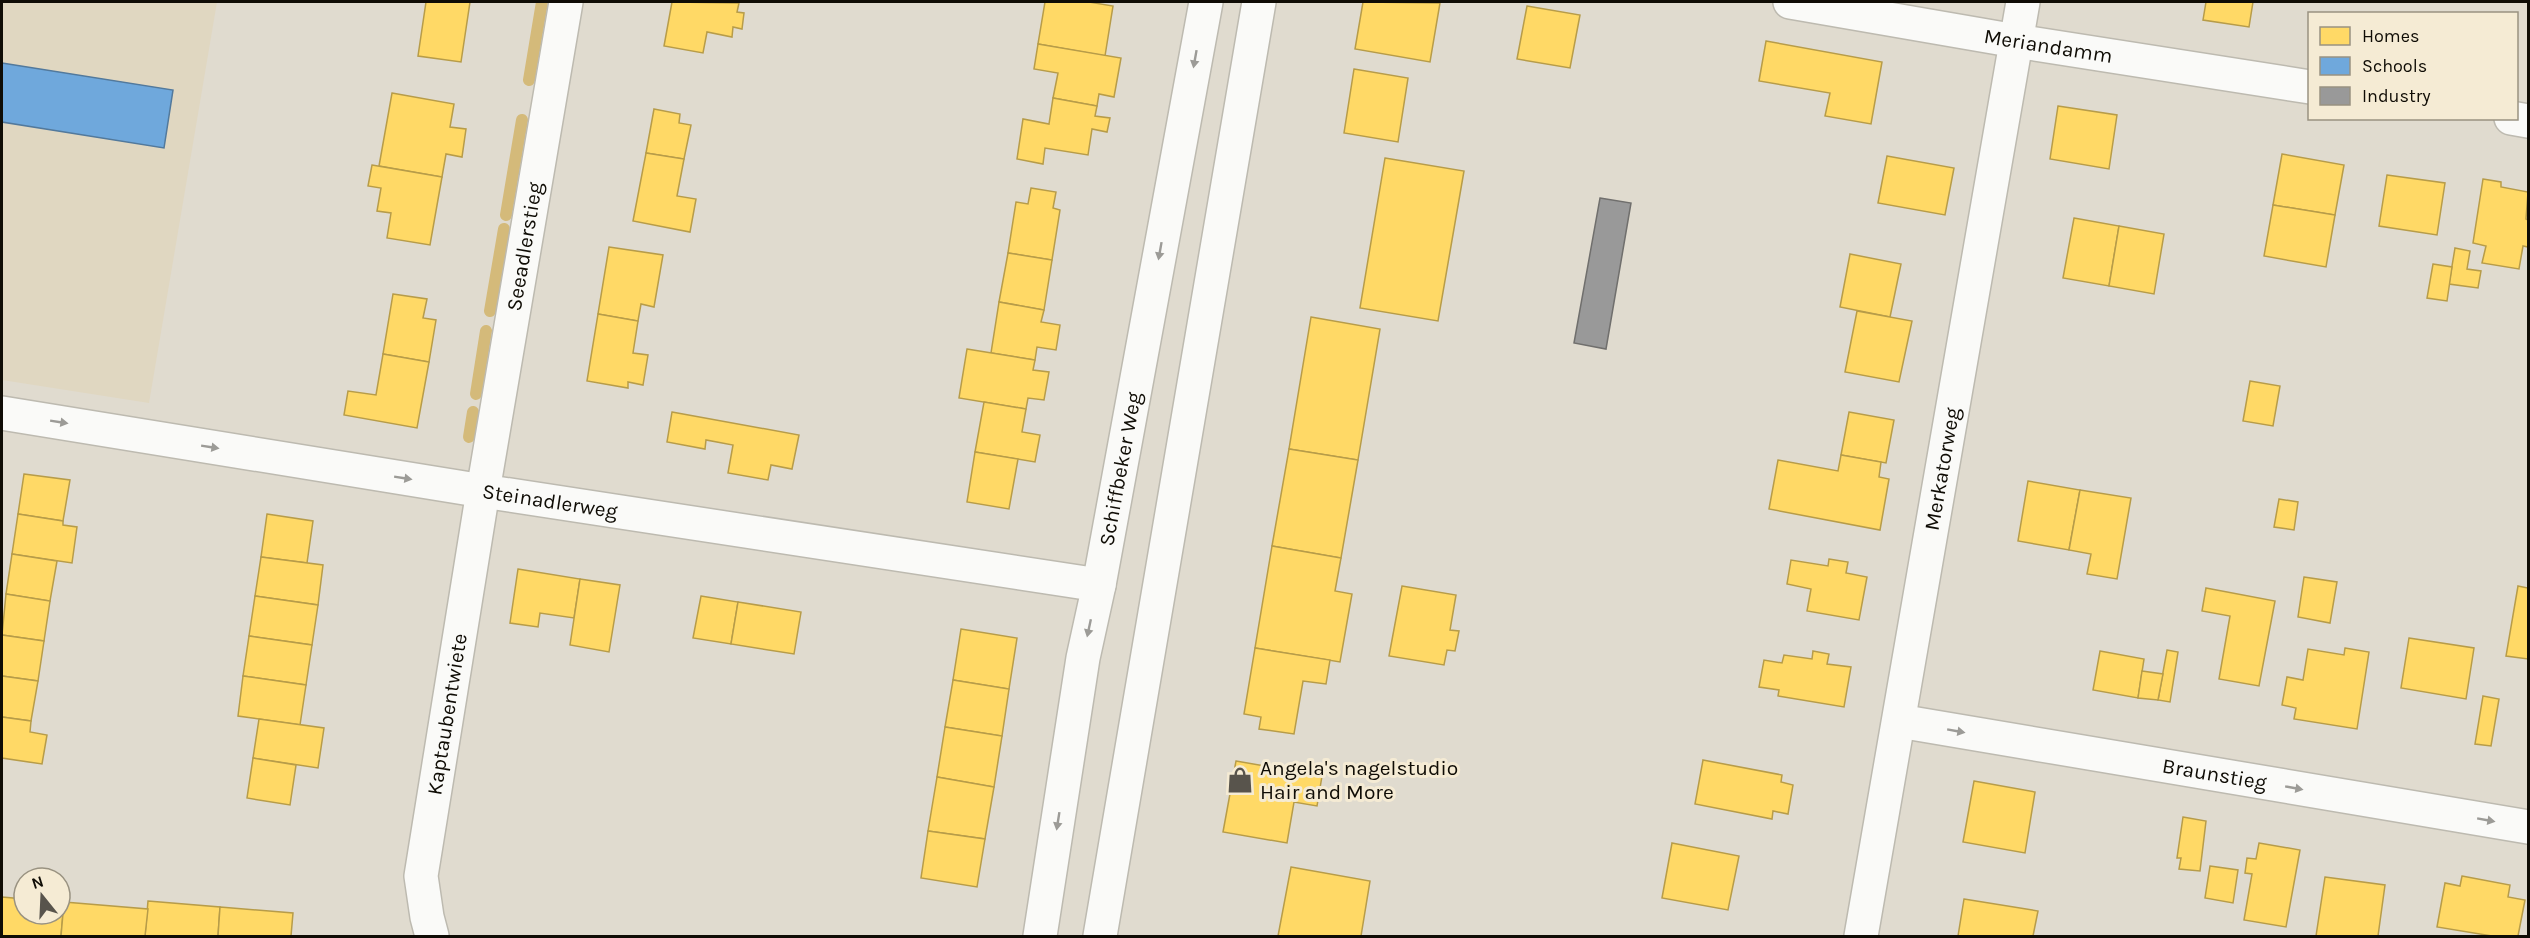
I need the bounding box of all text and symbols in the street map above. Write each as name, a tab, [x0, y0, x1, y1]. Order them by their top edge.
legend	[2308, 12, 2518, 120]
street label: Meriandamm	[1982, 24, 2114, 68]
text: Homes	[2362, 25, 2419, 47]
one-way arrow	[1190, 50, 1199, 69]
text: Schools	[2362, 55, 2427, 77]
text: Industry	[2362, 85, 2431, 107]
street label: Seeadlerstieg	[502, 180, 547, 313]
one-way arrow	[1155, 242, 1164, 261]
street label: Schiffbeker Weg	[1094, 390, 1146, 548]
street label: Merkatorweg	[1920, 405, 1964, 532]
one-way arrow	[50, 418, 69, 427]
one-way arrow	[201, 443, 220, 452]
one-way arrow	[393, 474, 412, 483]
street label: Steinadlerweg	[481, 479, 619, 523]
one-way arrow	[1084, 619, 1094, 638]
street label: Kaptaubentwiete	[422, 631, 472, 797]
one-way arrow	[1947, 727, 1966, 736]
street label: Braunstieg	[2161, 754, 2269, 795]
place label: Angela's nagelstudio Hair and More	[1260, 756, 1458, 804]
shop icon: Angela's nagelstudio Hair and More	[1225, 765, 1255, 795]
one-way arrow	[2284, 783, 2303, 792]
one-way arrow	[1053, 811, 1062, 830]
one-way arrow	[2477, 815, 2496, 824]
north arrow	[12, 866, 72, 926]
text: N	[29, 871, 46, 893]

